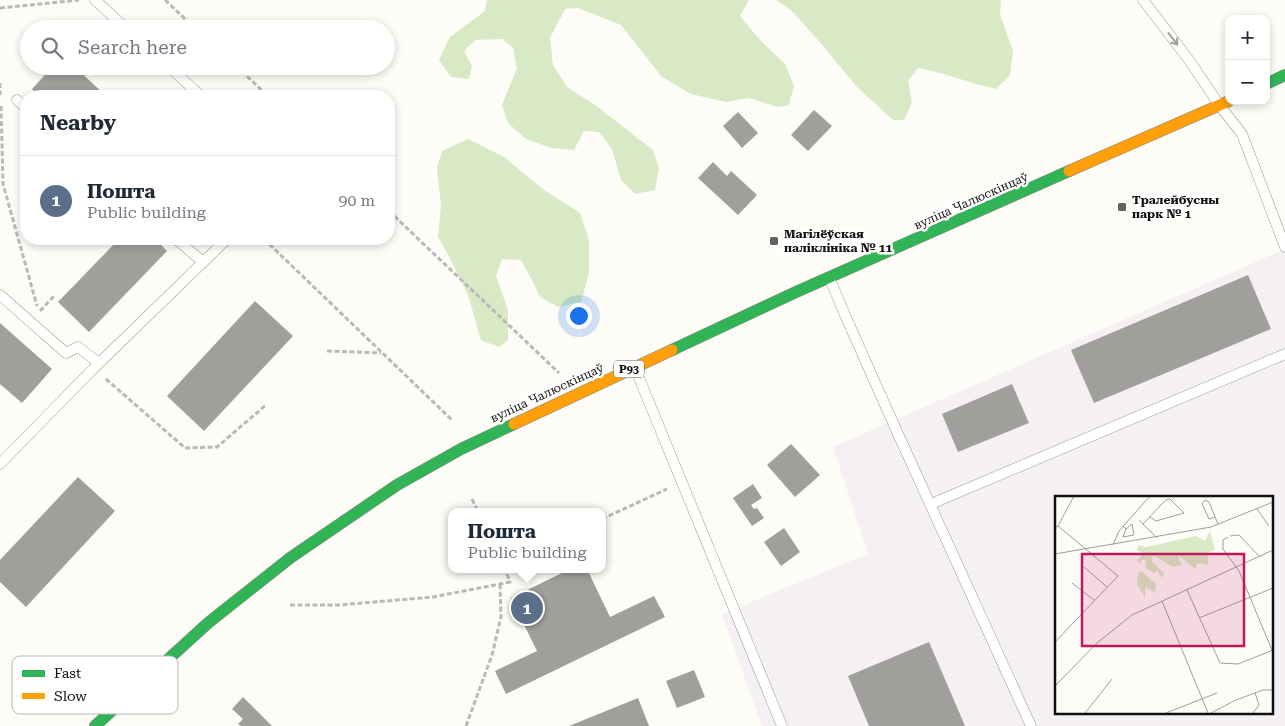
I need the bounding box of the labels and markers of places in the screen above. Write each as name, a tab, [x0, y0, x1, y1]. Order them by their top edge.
place label: Тралейбусны парк № 1	[1132, 193, 1219, 221]
marker: Тралейбусны парк № 1	[1116, 201, 1128, 213]
place label: Магілёўская паліклініка № 11	[784, 227, 892, 255]
marker: Магілёўская паліклініка № 11	[768, 235, 780, 247]
pin: 1	[511, 589, 543, 627]

